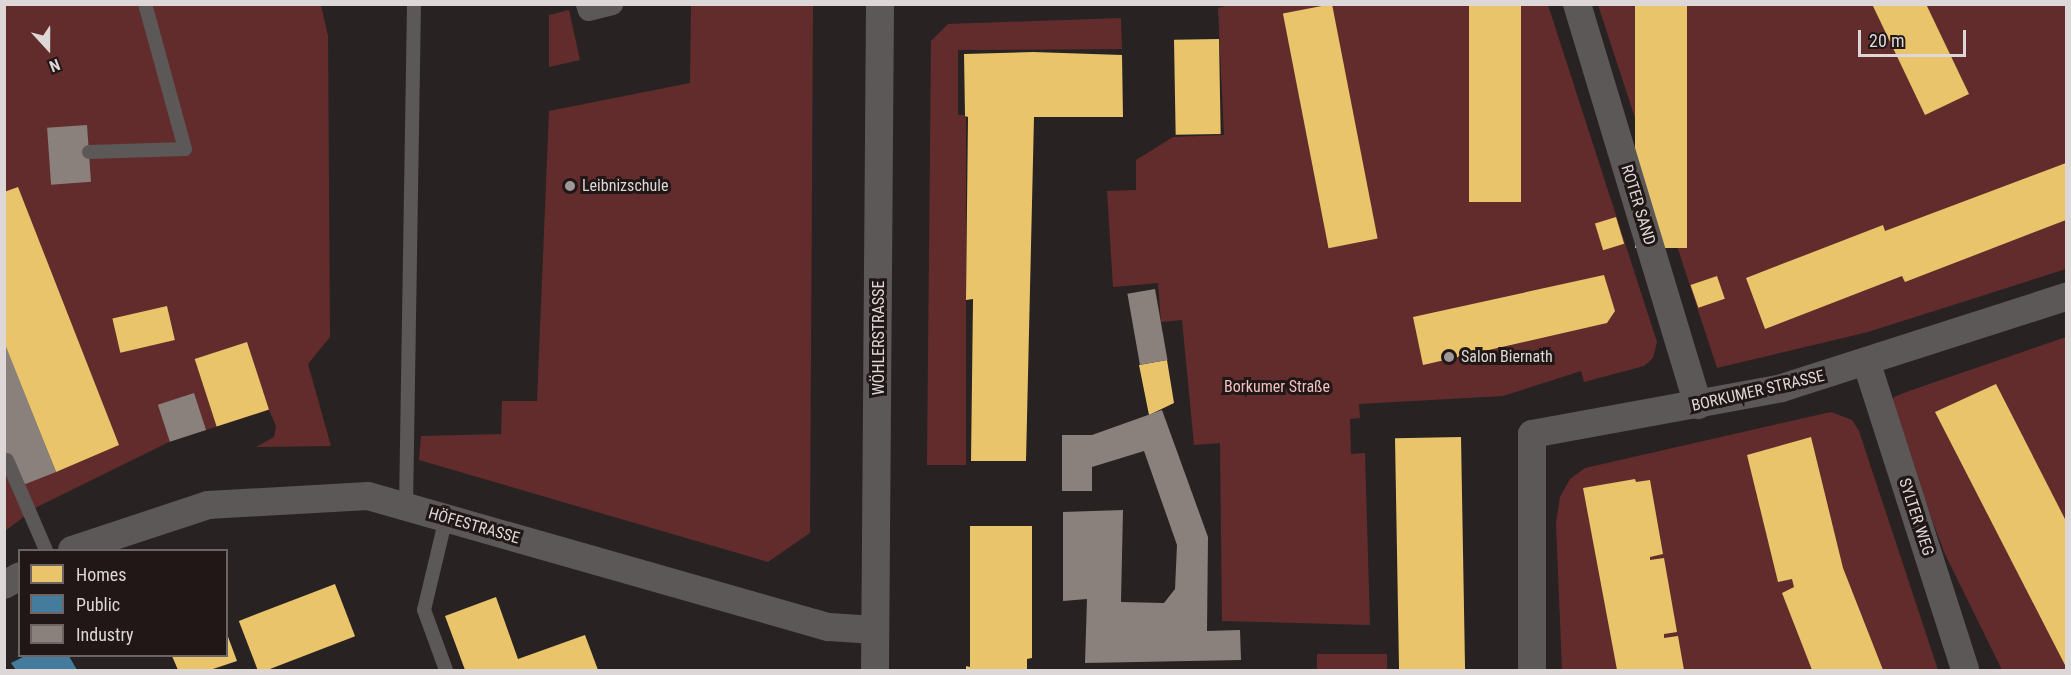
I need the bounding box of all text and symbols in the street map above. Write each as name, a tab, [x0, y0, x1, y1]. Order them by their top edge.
north arrow	[18, 18, 78, 78]
scale bar	[1861, 18, 1969, 56]
text: 20 m	[1869, 30, 1904, 51]
text: N	[47, 55, 63, 76]
street label: ROTER SAND	[1617, 163, 1659, 247]
place label: Leibnizschule	[582, 176, 668, 196]
marker: Leibnizschule	[563, 179, 577, 193]
street label: WÖHLERSTRASSE	[869, 281, 889, 395]
place label: Salon Biernath	[1461, 347, 1553, 367]
marker: Salon Biernath	[1442, 350, 1456, 364]
street label: BORKUMER STRASSE	[1690, 366, 1826, 416]
park label: Borkumer Straße	[1224, 377, 1330, 397]
street label: SYLTER WEG	[1894, 476, 1938, 558]
street label: HÖFESTRASSE	[426, 504, 522, 548]
legend	[18, 549, 228, 657]
text: Homes	[76, 564, 126, 585]
text: Public	[76, 594, 120, 615]
text: Industry	[76, 624, 134, 645]

